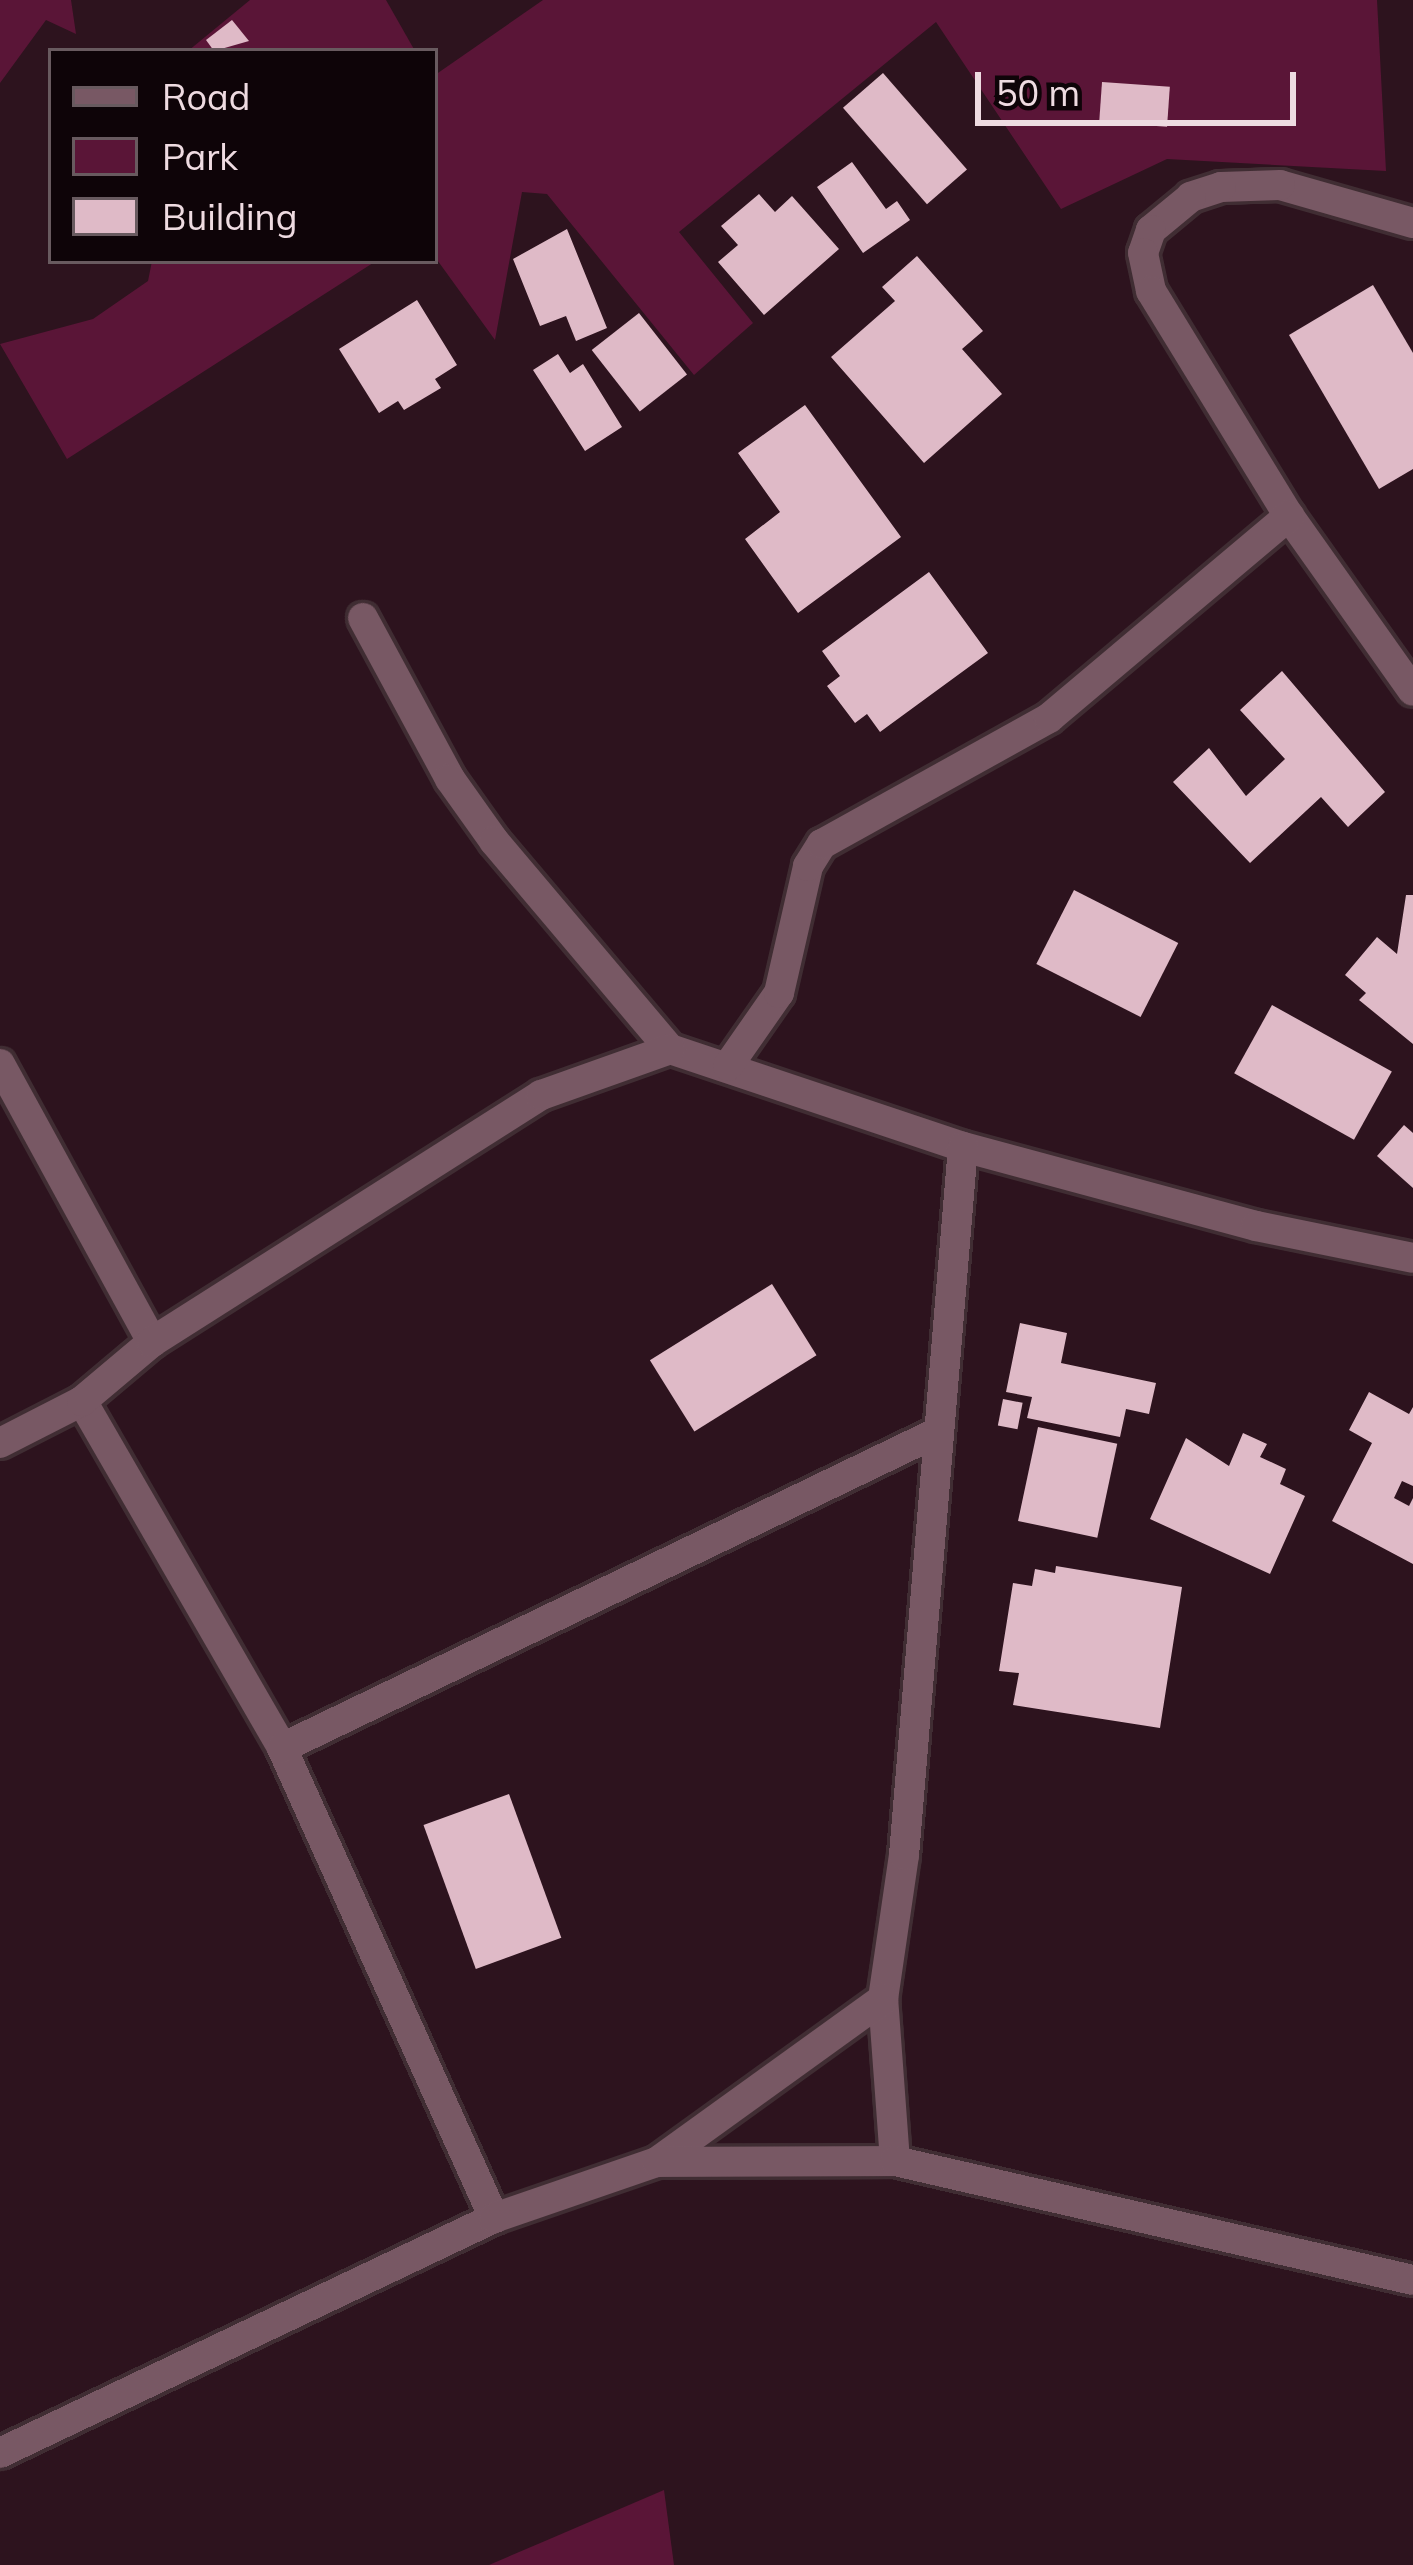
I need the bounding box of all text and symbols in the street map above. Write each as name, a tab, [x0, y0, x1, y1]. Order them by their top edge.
legend	[48, 48, 438, 264]
scale bar	[981, 48, 1302, 122]
text: 50 m	[996, 70, 1080, 115]
text: Road	[162, 74, 250, 119]
text: Park	[162, 134, 238, 179]
text: Building	[162, 194, 297, 239]

